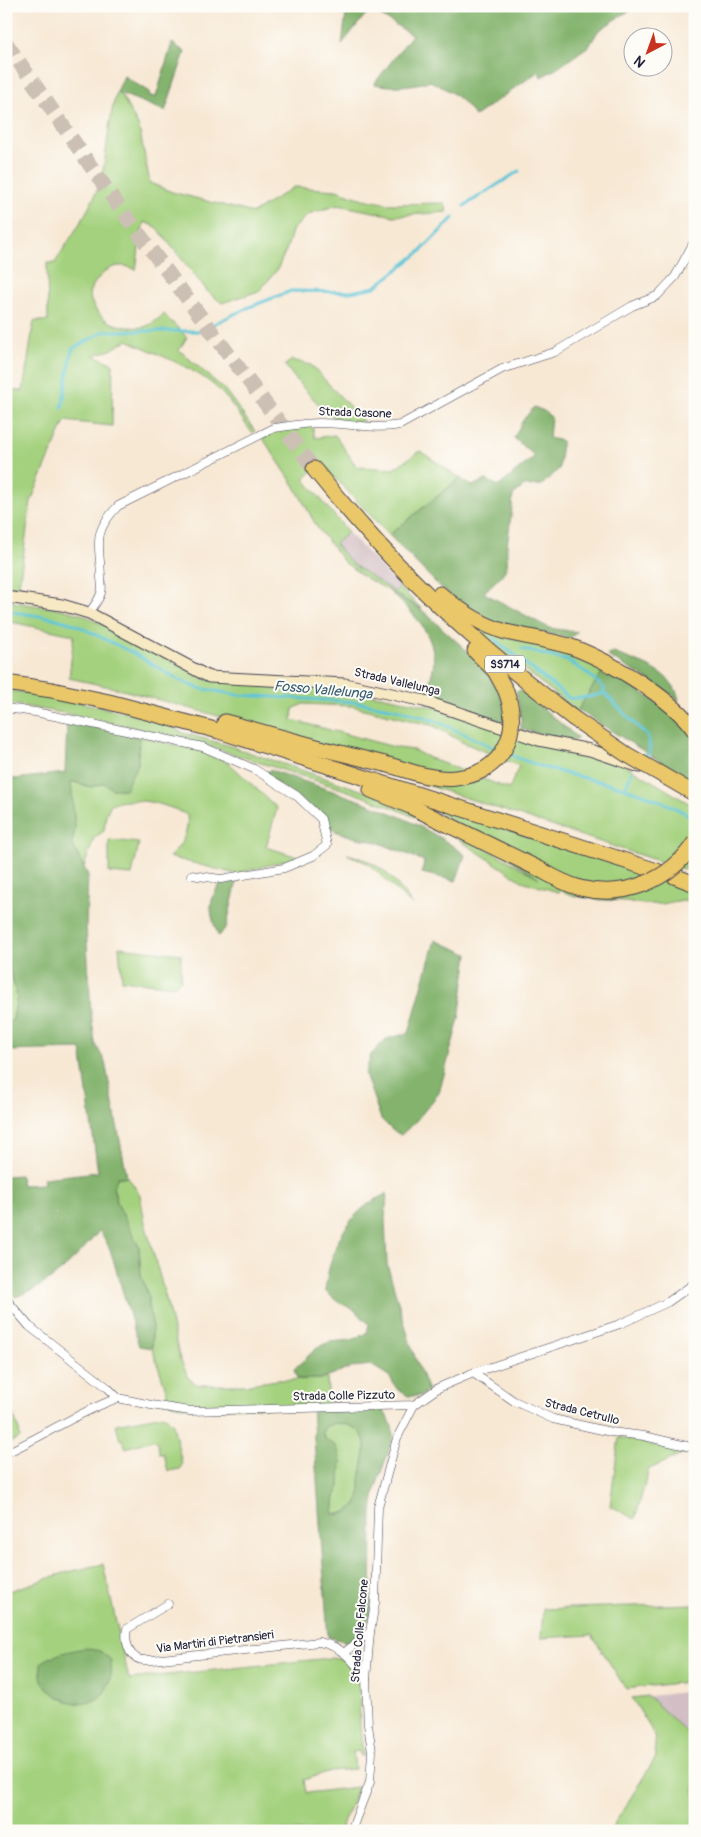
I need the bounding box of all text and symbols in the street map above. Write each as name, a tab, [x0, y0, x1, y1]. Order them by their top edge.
north arrow	[624, 28, 674, 78]
text: N	[631, 52, 649, 71]
street label: Strada Casone	[318, 404, 392, 422]
road number: SS714	[485, 656, 525, 672]
street label: Strada Vallelunga	[353, 665, 442, 699]
water label: Fosso Vallelunga	[273, 677, 374, 703]
street label: Strada Colle Pizzuto	[293, 1388, 396, 1404]
street label: Strada Cetrullo	[543, 1395, 621, 1429]
street label: Strada Colle Falcone	[348, 1579, 372, 1683]
street label: Via Martiri di Pietransieri	[156, 1627, 274, 1657]

